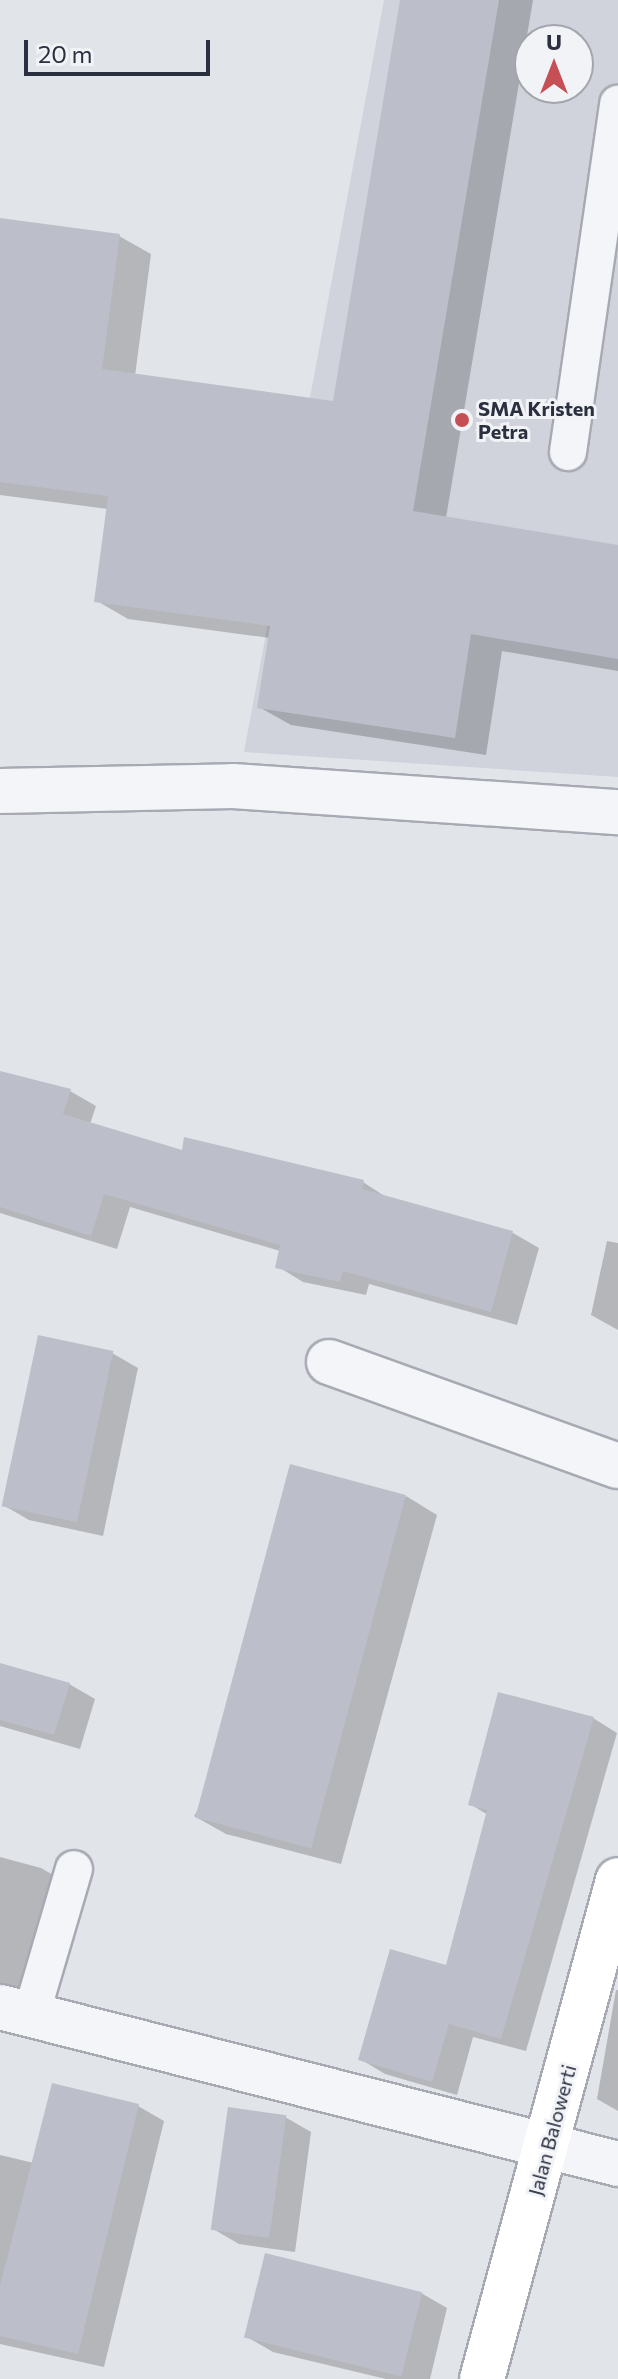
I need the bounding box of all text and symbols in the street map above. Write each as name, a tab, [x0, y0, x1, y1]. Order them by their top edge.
scale bar	[28, 24, 214, 74]
north arrow	[514, 24, 594, 104]
text: U	[546, 28, 562, 55]
text: 20 m	[38, 39, 92, 68]
place label: SMA Kristen Petra	[478, 396, 595, 443]
marker: SMA Kristen Petra	[453, 411, 471, 429]
street label: Jalan Balowerti	[523, 2062, 581, 2198]

